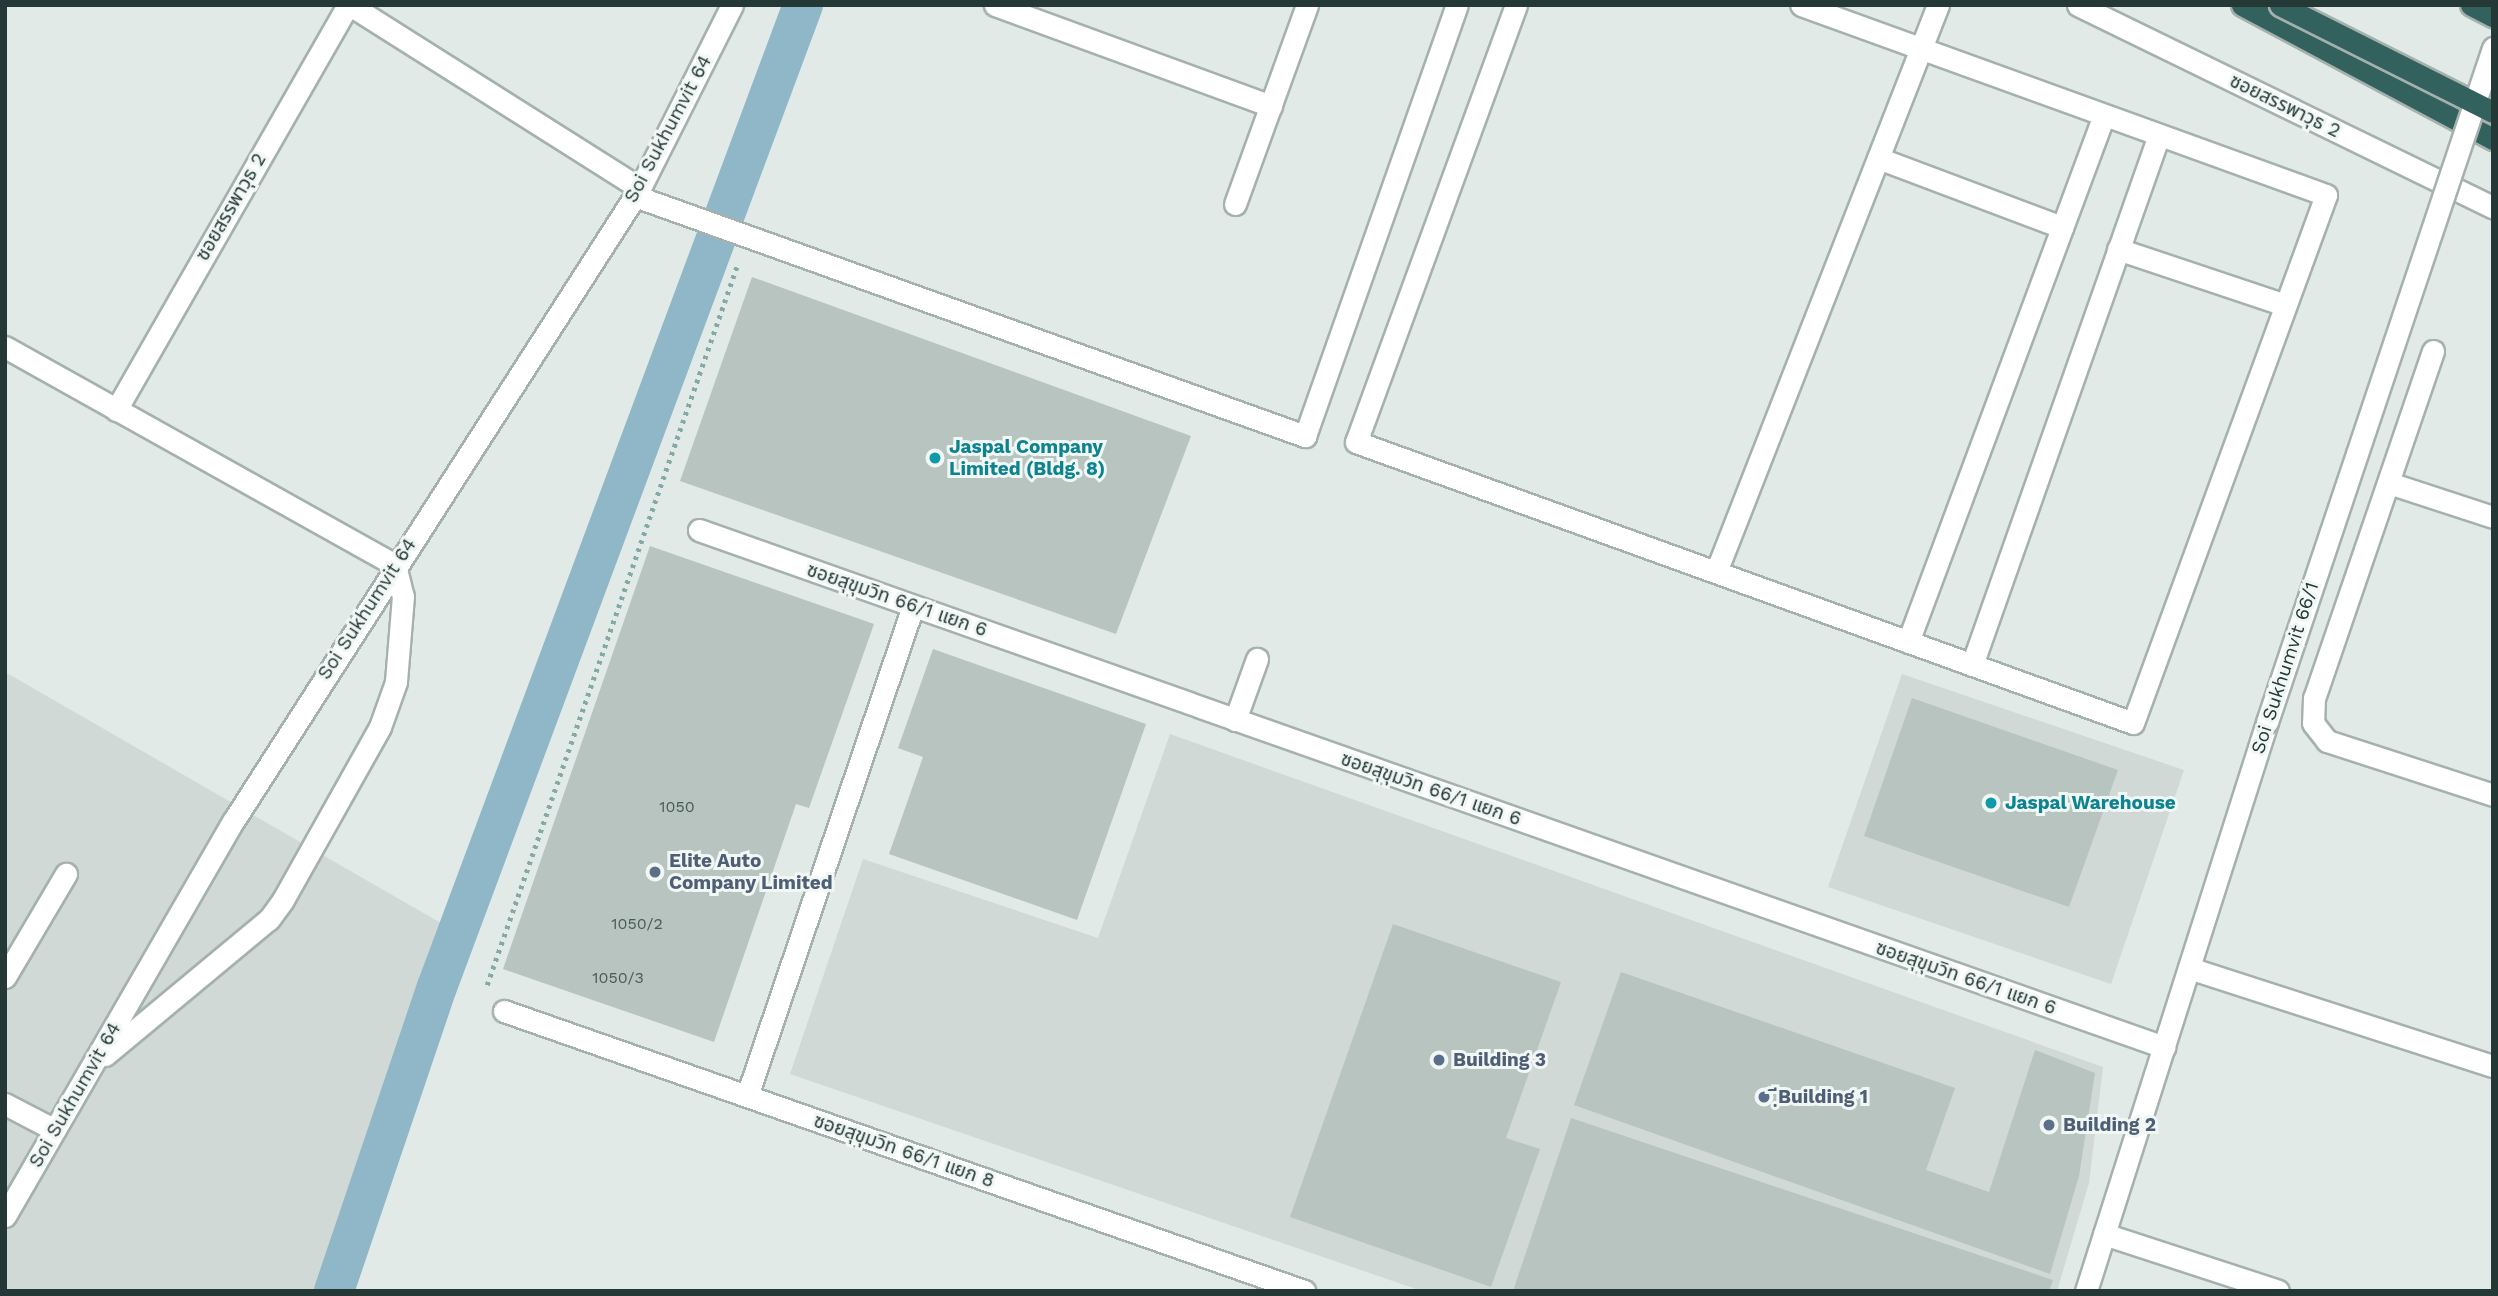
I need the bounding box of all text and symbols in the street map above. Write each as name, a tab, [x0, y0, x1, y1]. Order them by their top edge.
street label: Soi Sukhumvit 64	[620, 51, 716, 207]
street label: ซอยสรรพาวุธ 2	[2226, 69, 2344, 143]
street label: ซอยสรรพาวุธ 2	[191, 149, 271, 265]
place label: Jaspal Company Limited (Bldg. 8)	[949, 436, 1105, 480]
marker: Jaspal Company Limited (Bldg. 8)	[927, 450, 943, 466]
street label: Soi Sukhumvit 64	[313, 534, 421, 684]
street label: ซอยสุขุมวิท 66/1 แยก 6	[804, 558, 990, 642]
street label: Soi Sukhumvit 66/1	[2246, 579, 2324, 757]
street label: ซอยสุขุมวิท 66/1 แยก 6	[1338, 747, 1524, 831]
place label: Jaspal Warehouse	[2005, 792, 2176, 814]
marker: Jaspal Warehouse	[1983, 795, 1999, 811]
house number: 1050	[659, 797, 695, 817]
place label: Elite Auto Company Limited	[669, 850, 833, 894]
marker: Elite Auto Company Limited	[647, 864, 663, 880]
house number: 1050/2	[611, 914, 663, 934]
street label: ซอยสุขุมวิท 66/1 แยก 6	[1873, 936, 2059, 1020]
house number: 1050/3	[592, 968, 644, 988]
street label: Soi Sukhumvit 64	[24, 1018, 126, 1172]
place label: Building 3	[1453, 1049, 1546, 1071]
marker: Building 3	[1431, 1052, 1447, 1068]
place label: ฺีBuilding 1	[1778, 1086, 1868, 1108]
marker: ฺีBuilding 1	[1756, 1089, 1772, 1105]
street label: ซอยสุขุมวิท 66/1 แยก 8	[811, 1109, 997, 1193]
place label: Building 2	[2063, 1114, 2156, 1136]
marker: Building 2	[2041, 1117, 2057, 1133]

